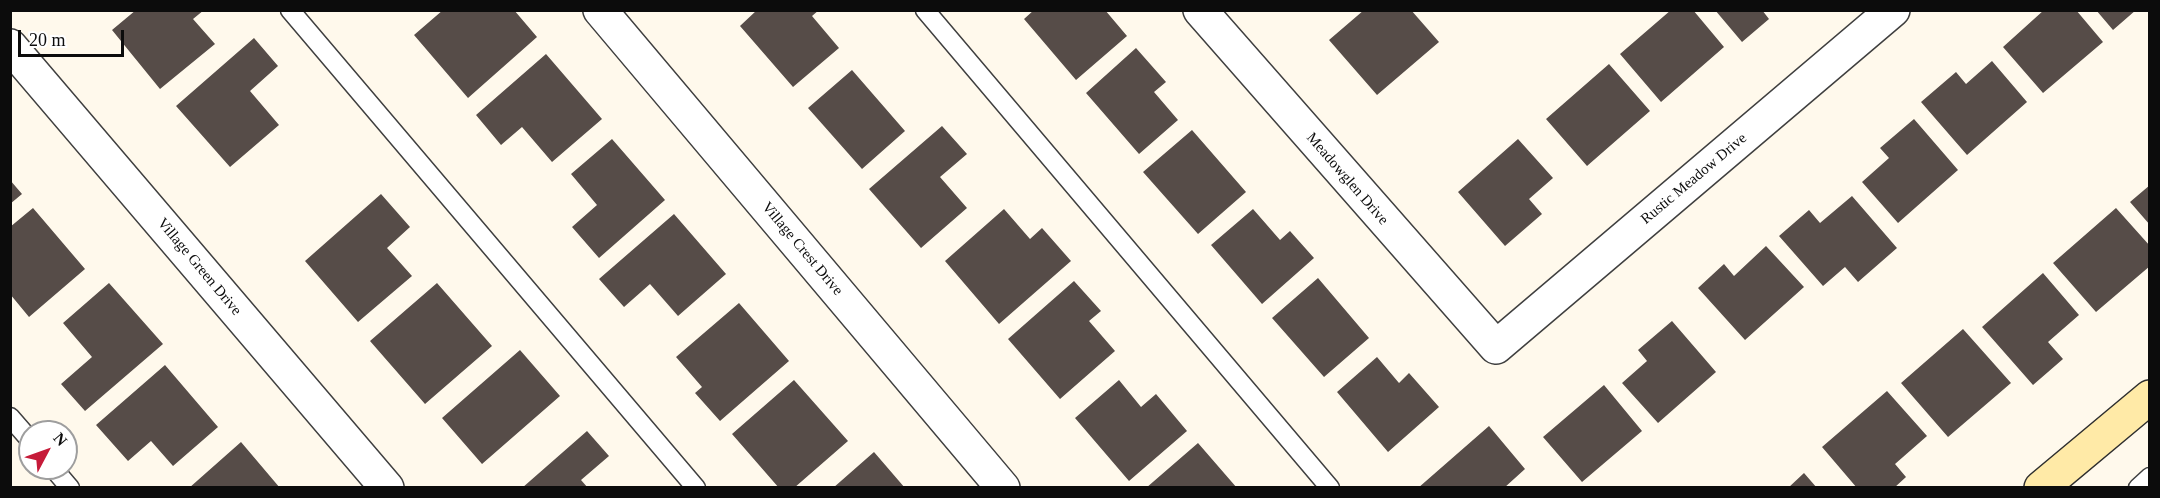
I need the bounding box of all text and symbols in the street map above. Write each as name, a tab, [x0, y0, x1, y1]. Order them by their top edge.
scale bar	[21, 18, 128, 56]
text: 20 m	[29, 30, 66, 50]
street label: Meadowglen Drive	[1302, 129, 1392, 229]
street label: Rustic Meadow Drive	[1637, 130, 1751, 228]
street label: Village Crest Drive	[758, 199, 846, 299]
street label: Village Green Drive	[153, 215, 245, 319]
north arrow	[18, 420, 78, 480]
text: N	[50, 429, 71, 449]

